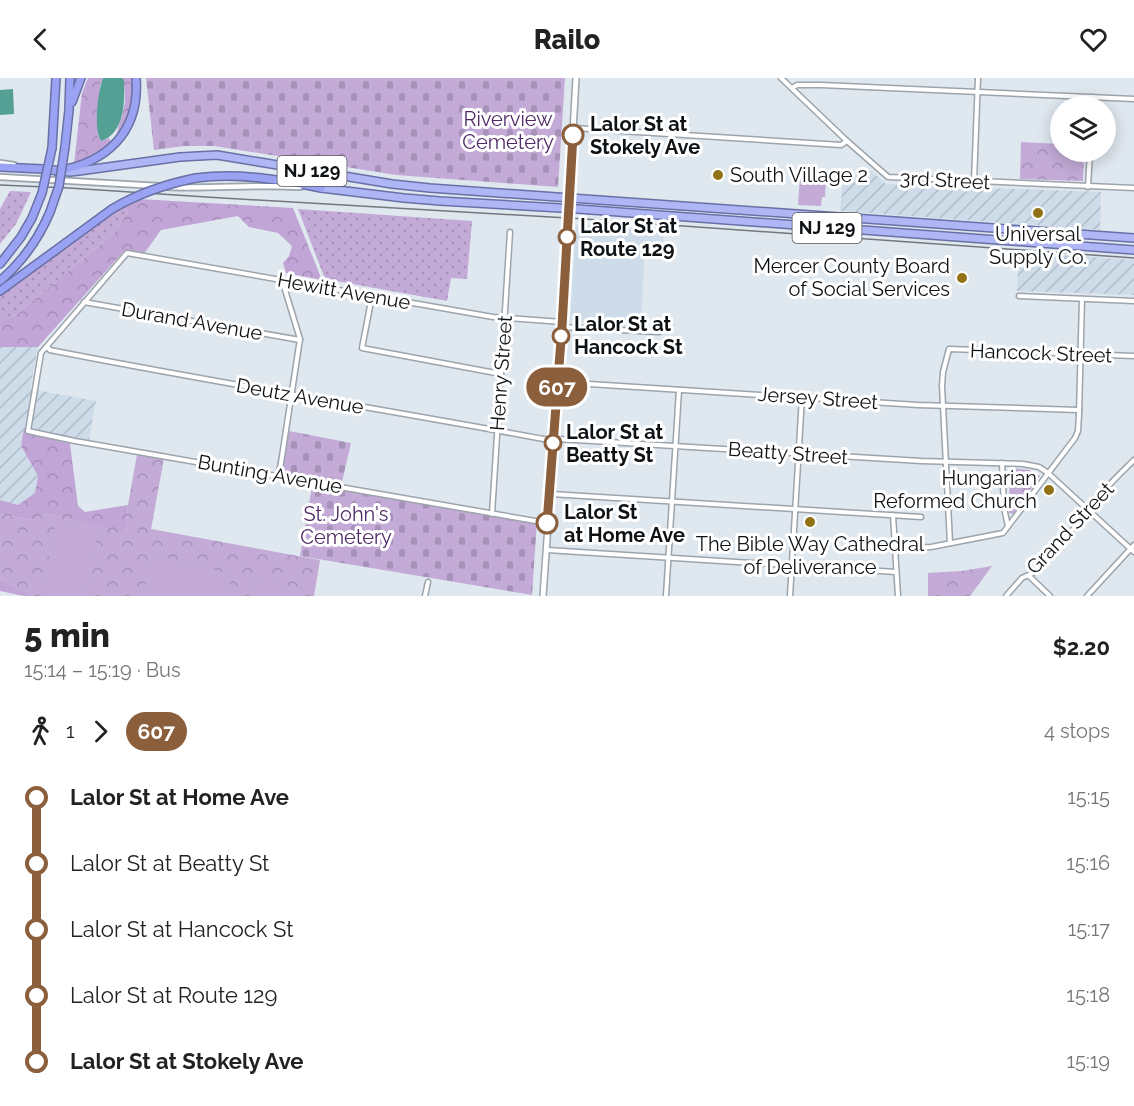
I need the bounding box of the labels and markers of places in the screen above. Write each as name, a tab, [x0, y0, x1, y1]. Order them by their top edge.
place label: Lalor St at Stokely Ave	[590, 112, 700, 159]
marker: Lalor St at Stokely Ave	[562, 124, 584, 146]
place label: South Village 2	[730, 163, 868, 187]
marker: South Village 2	[711, 168, 725, 182]
marker: Universal Supply Co.	[1031, 206, 1045, 220]
place label: Lalor St at Route 129	[580, 214, 678, 261]
place label: Universal Supply Co.	[989, 222, 1087, 269]
marker: Lalor St at Route 129	[558, 228, 576, 246]
place label: Mercer County Board of Social Services	[753, 254, 950, 301]
marker: Mercer County Board of Social Services	[955, 271, 969, 285]
place label: Lalor St at Hancock St	[574, 312, 683, 359]
marker: Lalor St at Hancock St	[552, 327, 570, 345]
place label: Lalor St at Beatty St	[566, 420, 664, 467]
marker: Lalor St at Beatty St	[544, 434, 562, 452]
place label: Hungarian Reformed Church	[873, 466, 1037, 513]
marker: Hungarian Reformed Church	[1042, 483, 1056, 497]
place label: Lalor St at Home Ave	[564, 500, 685, 547]
marker: Lalor St at Home Ave	[536, 512, 558, 534]
marker: The Bible Way Cathedral of Deliverance	[803, 515, 817, 529]
place label: The Bible Way Cathedral of Deliverance	[696, 532, 925, 579]

